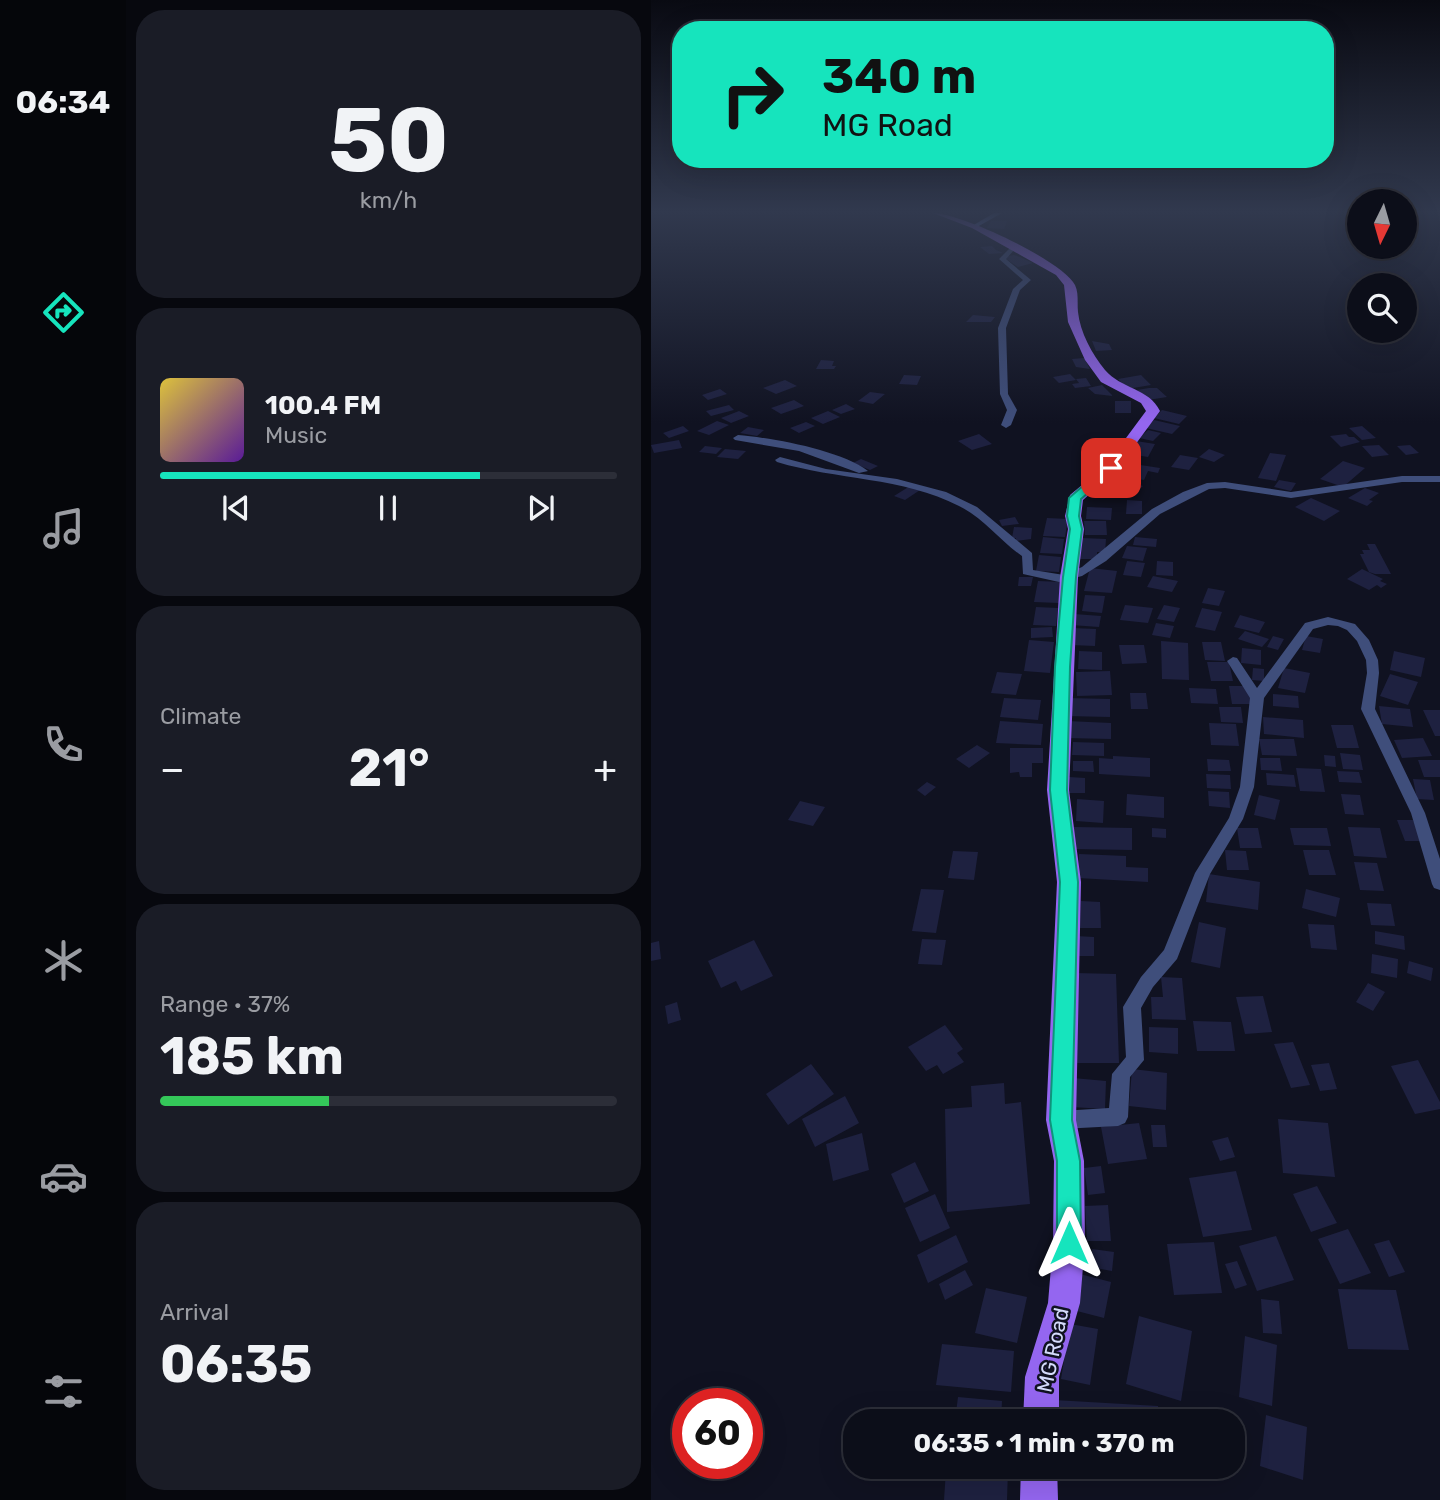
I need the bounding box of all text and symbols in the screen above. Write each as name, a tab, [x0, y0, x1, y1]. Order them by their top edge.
text: 340 m	[822, 47, 976, 105]
icon: right	[707, 49, 798, 140]
text: 06:34	[16, 83, 110, 121]
text: 50	[328, 86, 449, 194]
text: MG Road	[822, 106, 953, 144]
text: km/h	[360, 186, 417, 214]
north arrow	[1347, 189, 1417, 259]
map controls	[1347, 189, 1417, 343]
button: search	[1347, 273, 1417, 343]
icon: directions	[39, 288, 88, 337]
text: 100.4 FM	[265, 390, 381, 421]
text: Music	[265, 421, 327, 449]
pin	[1081, 438, 1141, 498]
icon: arrive	[1092, 449, 1130, 487]
icon: previous	[217, 489, 255, 527]
icon: pause	[369, 489, 407, 527]
icon: next	[522, 489, 560, 527]
icon: music	[39, 504, 88, 553]
text: Climate	[160, 702, 241, 730]
icon: phone	[39, 720, 88, 769]
text: 21°	[349, 737, 430, 799]
text: −	[160, 746, 185, 792]
text: +	[593, 746, 617, 792]
icon: climate	[39, 936, 88, 985]
text: Range · 37%	[160, 990, 290, 1018]
text: 185 km	[160, 1025, 344, 1087]
icon: car	[39, 1152, 88, 1201]
position arrow	[1032, 1206, 1106, 1280]
text: Arrival	[160, 1298, 229, 1326]
street label: MG Road	[1031, 1305, 1074, 1395]
text: 06:35	[160, 1333, 312, 1395]
icon: filters	[39, 1367, 88, 1416]
speed limit sign: 60	[672, 1388, 763, 1479]
text: 06:35 · 1 min · 370 m	[914, 1428, 1174, 1459]

